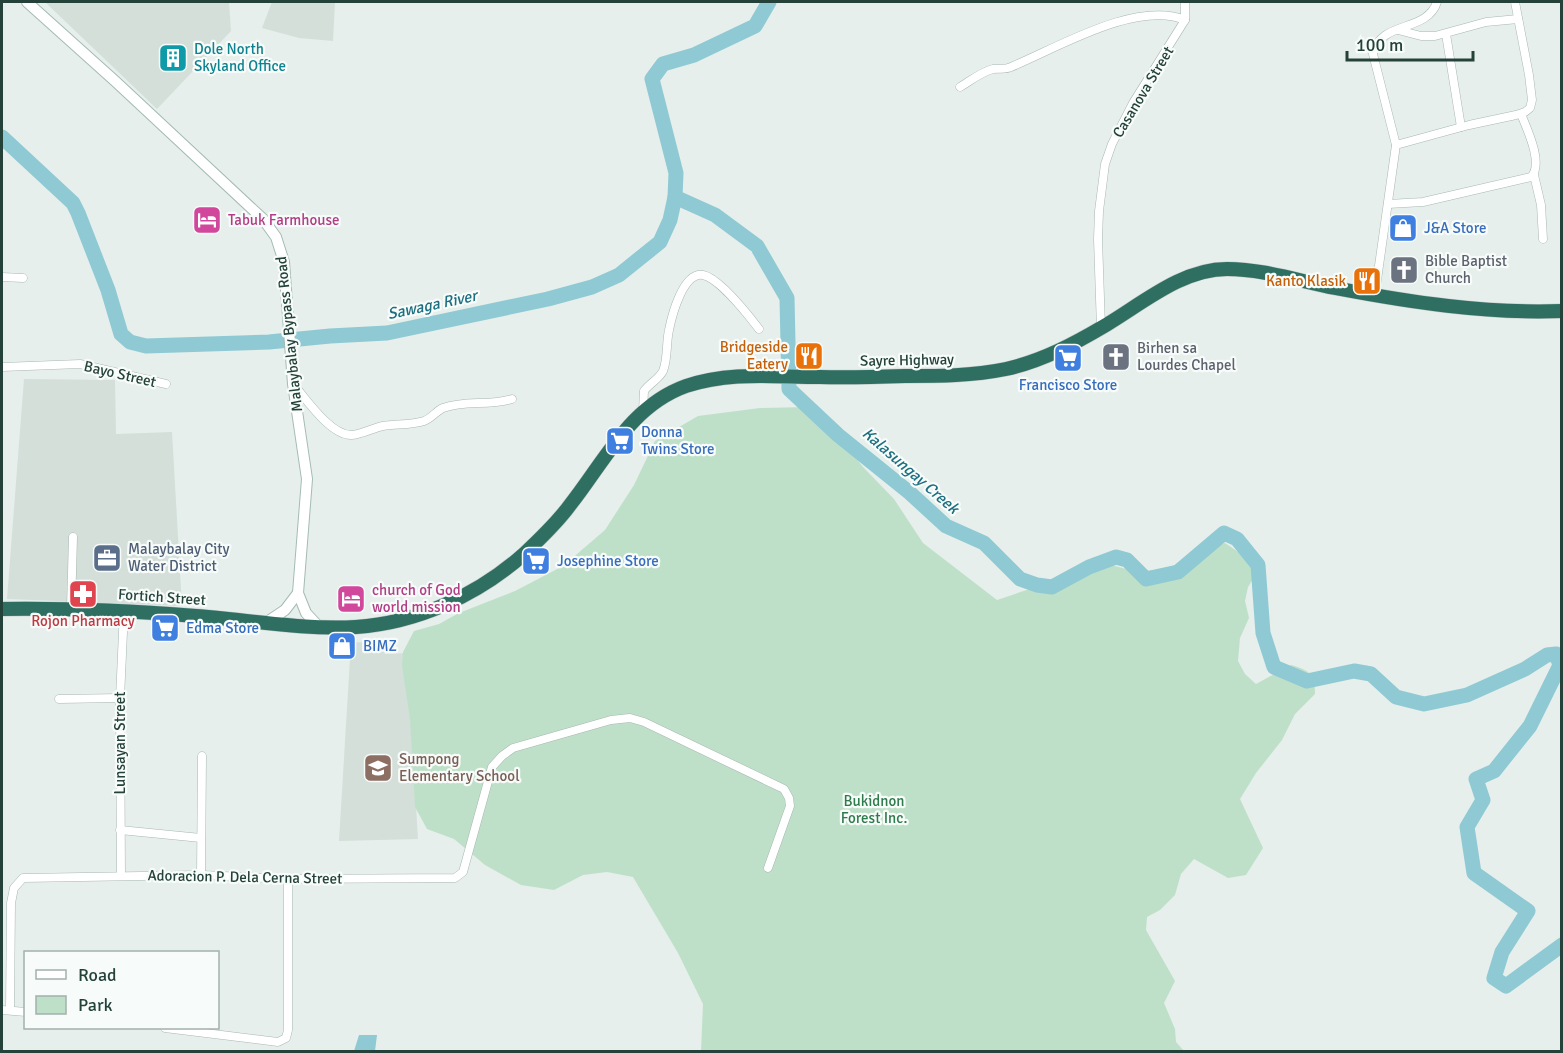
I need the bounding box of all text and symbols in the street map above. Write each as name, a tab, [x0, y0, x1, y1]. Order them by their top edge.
scale bar	[1347, 24, 1473, 62]
text: 100 m	[1356, 34, 1403, 56]
place label: Dole North Skyland Office	[194, 40, 286, 75]
building icon: Dole North Skyland Office	[157, 42, 189, 74]
street label: Casanova Street	[1109, 43, 1177, 141]
hotel icon: Tabuk Farmhouse	[191, 204, 223, 236]
place label: Tabuk Farmhouse	[228, 211, 339, 229]
shop icon: J&A Store	[1387, 212, 1419, 244]
place label: J&A Store	[1424, 219, 1486, 237]
place label: Bible Baptist Church	[1425, 252, 1507, 287]
church icon: Bible Baptist Church	[1388, 254, 1420, 286]
street label: Malaybalay Bypass Road	[272, 255, 306, 413]
restaurant icon: Kanto Klasik	[1351, 265, 1383, 297]
place label: Kanto Klasik	[1266, 272, 1346, 290]
water label: Sawaga River	[386, 285, 481, 324]
place label: Bridgeside Eatery	[720, 338, 788, 373]
place label: Birhen sa Lourdes Chapel	[1137, 339, 1236, 374]
restaurant icon: Bridgeside Eatery	[793, 340, 825, 372]
church icon: Birhen sa Lourdes Chapel	[1100, 341, 1132, 373]
supermarket icon: Francisco Store	[1052, 342, 1084, 374]
street label: Sayre Highway	[860, 350, 954, 370]
street label: Bayo Street	[82, 357, 158, 391]
place label: Francisco Store	[1019, 376, 1117, 394]
place label: Donna Twins Store	[641, 423, 714, 458]
water label: Kalasungay Creek	[858, 423, 964, 519]
supermarket icon: Donna Twins Store	[604, 425, 636, 457]
place label: Malaybalay City Water District	[128, 540, 230, 575]
office icon: Malaybalay City Water District	[91, 542, 123, 574]
supermarket icon: Josephine Store	[520, 545, 552, 577]
place label: Josephine Store	[557, 552, 659, 570]
pharmacy icon: Rojon Pharmacy	[67, 578, 99, 610]
place label: church of God world mission	[372, 581, 461, 616]
hotel icon: church of God world mission	[335, 583, 367, 615]
street label: Fortich Street	[117, 585, 207, 609]
place label: Rojon Pharmacy	[31, 612, 135, 630]
supermarket icon: Edma Store	[149, 612, 181, 644]
place label: Edma Store	[186, 619, 259, 637]
shop icon: BIMZ	[326, 630, 358, 662]
place label: BIMZ	[363, 637, 397, 655]
street label: Lunsayan Street	[111, 692, 129, 794]
place label: Sumpong Elementary School	[399, 750, 520, 785]
school or university icon: Sumpong Elementary School	[362, 752, 394, 784]
park label: Bukidnon Forest Inc.	[841, 792, 907, 827]
street label: Adoracion P. Dela Cerna Street	[147, 866, 343, 888]
legend	[24, 951, 219, 1029]
text: Road	[78, 964, 117, 986]
text: Park	[78, 994, 113, 1016]

